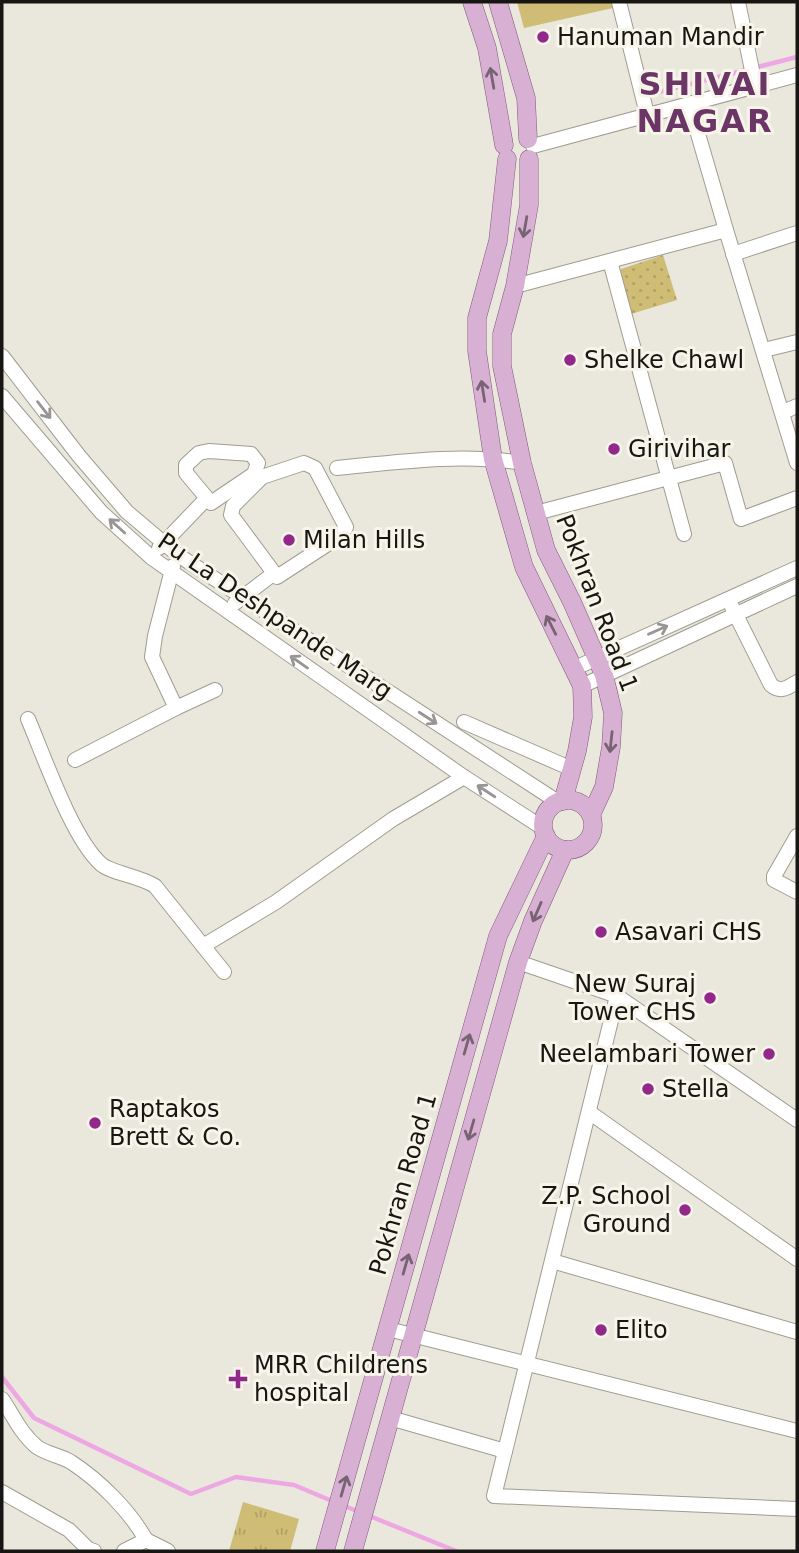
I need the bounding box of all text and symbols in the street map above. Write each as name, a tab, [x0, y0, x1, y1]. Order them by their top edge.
place label: Hanuman Mandir	[557, 23, 764, 51]
marker: Hanuman Mandir	[535, 29, 551, 45]
district label: SHIVAI NAGAR	[636, 65, 774, 140]
one-way arrow	[485, 67, 498, 90]
one-way arrow	[518, 215, 532, 238]
place label: Shelke Chawl	[584, 346, 744, 374]
marker: Shelke Chawl	[562, 352, 578, 368]
one-way arrow	[476, 380, 489, 403]
one-way arrow	[36, 400, 51, 418]
place label: Girivihar	[628, 435, 731, 463]
marker: Girivihar	[606, 441, 622, 457]
street label: Pokhran Road 1	[550, 510, 644, 696]
one-way arrow	[108, 518, 126, 534]
place label: Milan Hills	[303, 526, 425, 554]
street label: Pu La Deshpande Marg	[153, 527, 397, 705]
marker: Milan Hills	[281, 532, 297, 548]
one-way arrow	[543, 615, 557, 636]
one-way arrow	[647, 623, 668, 636]
one-way arrow	[290, 655, 309, 669]
one-way arrow	[418, 711, 437, 725]
one-way arrow	[604, 730, 617, 753]
one-way arrow	[477, 784, 496, 799]
one-way arrow	[530, 901, 543, 923]
place label: Asavari CHS	[615, 918, 762, 946]
marker: Asavari CHS	[593, 924, 609, 940]
place label: New Suraj Tower CHS	[568, 970, 696, 1026]
marker: New Suraj Tower CHS	[702, 990, 718, 1006]
one-way arrow	[462, 1034, 475, 1056]
place label: Neelambari Tower	[539, 1040, 755, 1068]
marker: Neelambari Tower	[761, 1046, 777, 1062]
place label: Stella	[662, 1075, 729, 1103]
marker: Stella	[640, 1081, 656, 1097]
street label: Pokhran Road 1	[364, 1090, 442, 1278]
place label: Raptakos Brett & Co.	[109, 1095, 241, 1151]
marker: Raptakos Brett & Co.	[87, 1115, 103, 1131]
one-way arrow	[464, 1118, 477, 1141]
place label: Z.P. School Ground	[541, 1182, 671, 1238]
marker: Z.P. School Ground	[677, 1202, 693, 1218]
one-way arrow	[401, 1253, 414, 1275]
place label: Elito	[615, 1316, 668, 1344]
marker: Elito	[593, 1322, 609, 1338]
place label: MRR Childrens hospital	[254, 1351, 428, 1407]
marker: MRR Childrens hospital	[228, 1369, 248, 1389]
one-way arrow	[338, 1475, 351, 1497]

